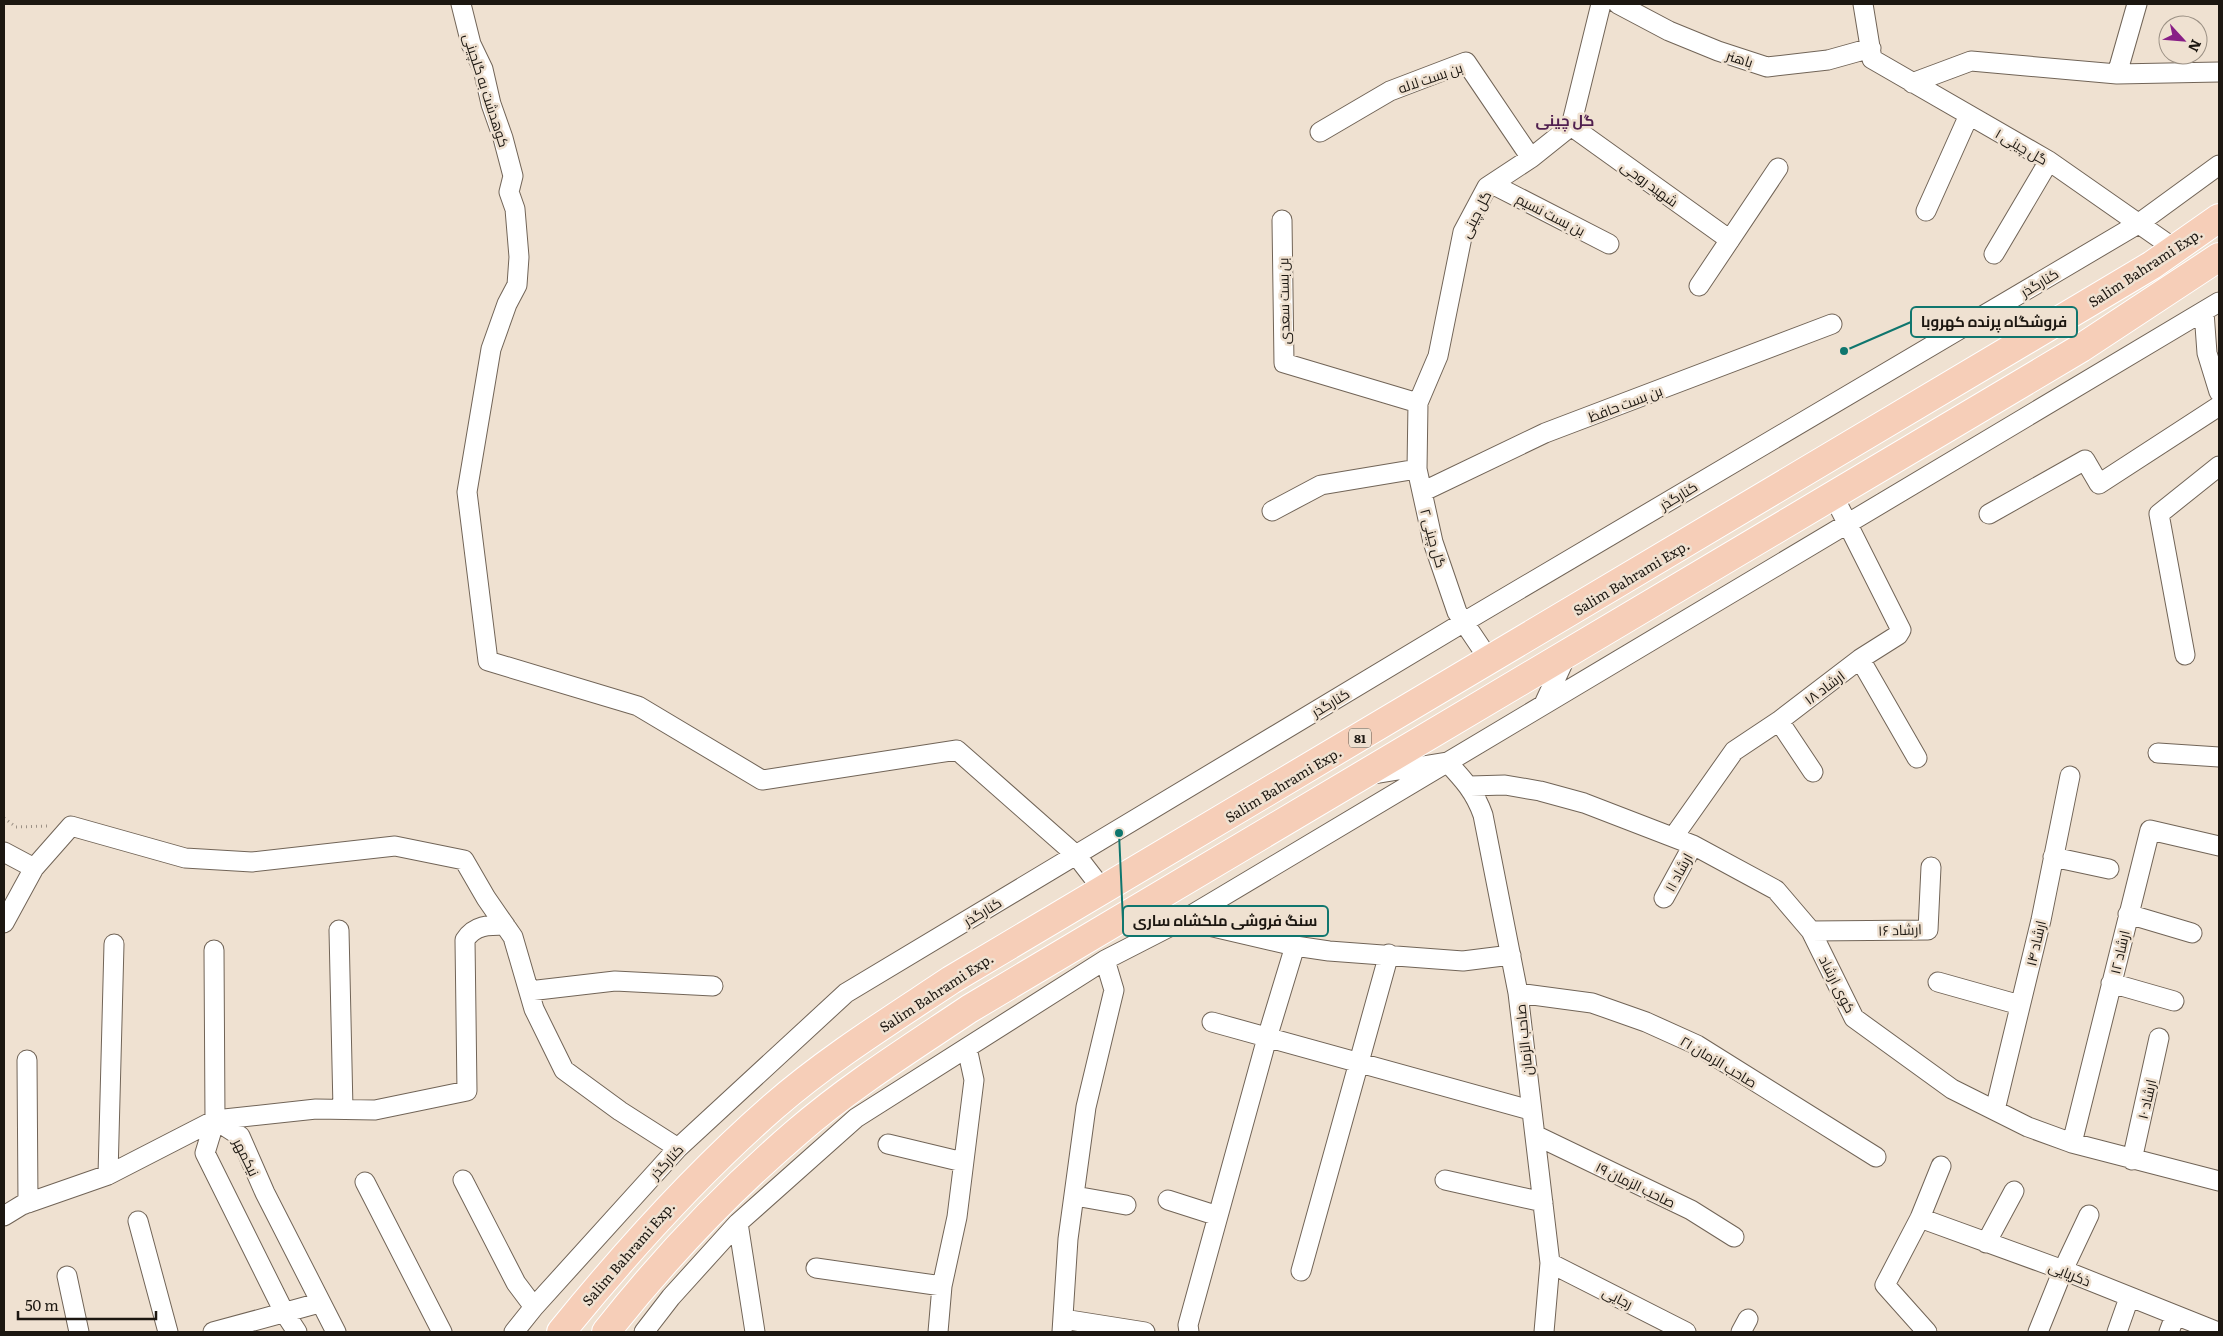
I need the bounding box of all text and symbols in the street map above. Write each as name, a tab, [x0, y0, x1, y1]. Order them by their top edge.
north arrow	[2158, 15, 2208, 65]
street label: کوهدشت به گلچینی	[458, 30, 515, 150]
text: N	[2184, 36, 2207, 56]
street label: باهنر	[1723, 44, 1756, 72]
street label: بن بست لاله	[1395, 57, 1465, 97]
district label: گل چینی	[1535, 108, 1595, 132]
street label: گل چینی ۱	[1992, 123, 2052, 170]
street label: شهید روحی	[1617, 155, 1683, 211]
street label: گل چینی	[1455, 187, 1496, 241]
street label: بن بست نسیم	[1512, 188, 1589, 241]
street label: Salim Bahrami Exp.	[2084, 223, 2206, 311]
street label: بن بست سعدی	[1272, 257, 1294, 345]
street label: کنارگذر	[2015, 263, 2062, 302]
callout: فروشگاه پرنده کهروبا	[1911, 307, 2077, 337]
text: فروشگاه پرنده کهروبا	[1921, 309, 2067, 333]
street label: بن بست حافظ	[1585, 380, 1665, 426]
street label: کنارگذر	[1654, 476, 1701, 515]
street label: گل چینی ۲	[1415, 506, 1452, 570]
street label: Salim Bahrami Exp.	[1569, 534, 1693, 620]
street label: ارشاد ۱۸	[1800, 665, 1848, 709]
street label: کنارگذر	[1306, 683, 1353, 722]
road number: 81	[1349, 728, 1371, 748]
street label: Salim Bahrami Exp.	[1221, 741, 1345, 827]
street label: ارشاد ۱۱	[1659, 849, 1697, 895]
street label: کنارگذر	[958, 892, 1005, 931]
callout: سنگ فروشی ملکشاه ساری	[1123, 906, 1328, 936]
text: سنگ فروشی ملکشاه ساری	[1133, 908, 1317, 931]
street label: ارشاد ۱۶	[1878, 918, 1922, 940]
street label: ارشاد ۱۴	[2020, 918, 2050, 968]
street label: ارشاد ۱۲	[2104, 928, 2134, 976]
street label: Salim Bahrami Exp.	[875, 948, 997, 1036]
street label: کوی ارشاد	[1815, 952, 1861, 1016]
street label: صاحب الزمان	[1509, 1003, 1537, 1077]
street label: صاحب الزمان ۲۱	[1677, 1030, 1761, 1092]
street label: ارشاد ۱۰	[2132, 1077, 2160, 1121]
street label: نیکمهر	[229, 1134, 265, 1179]
street label: کنارگذر	[644, 1139, 687, 1184]
street label: صاحب الزمان ۱۹	[1593, 1156, 1679, 1212]
street label: Salim Bahrami Exp.	[577, 1196, 679, 1310]
street label: ذکریایی	[2046, 1256, 2094, 1290]
street label: رجایی	[1599, 1281, 1637, 1313]
scale bar	[18, 1288, 155, 1320]
text: 50 m	[25, 1293, 59, 1316]

